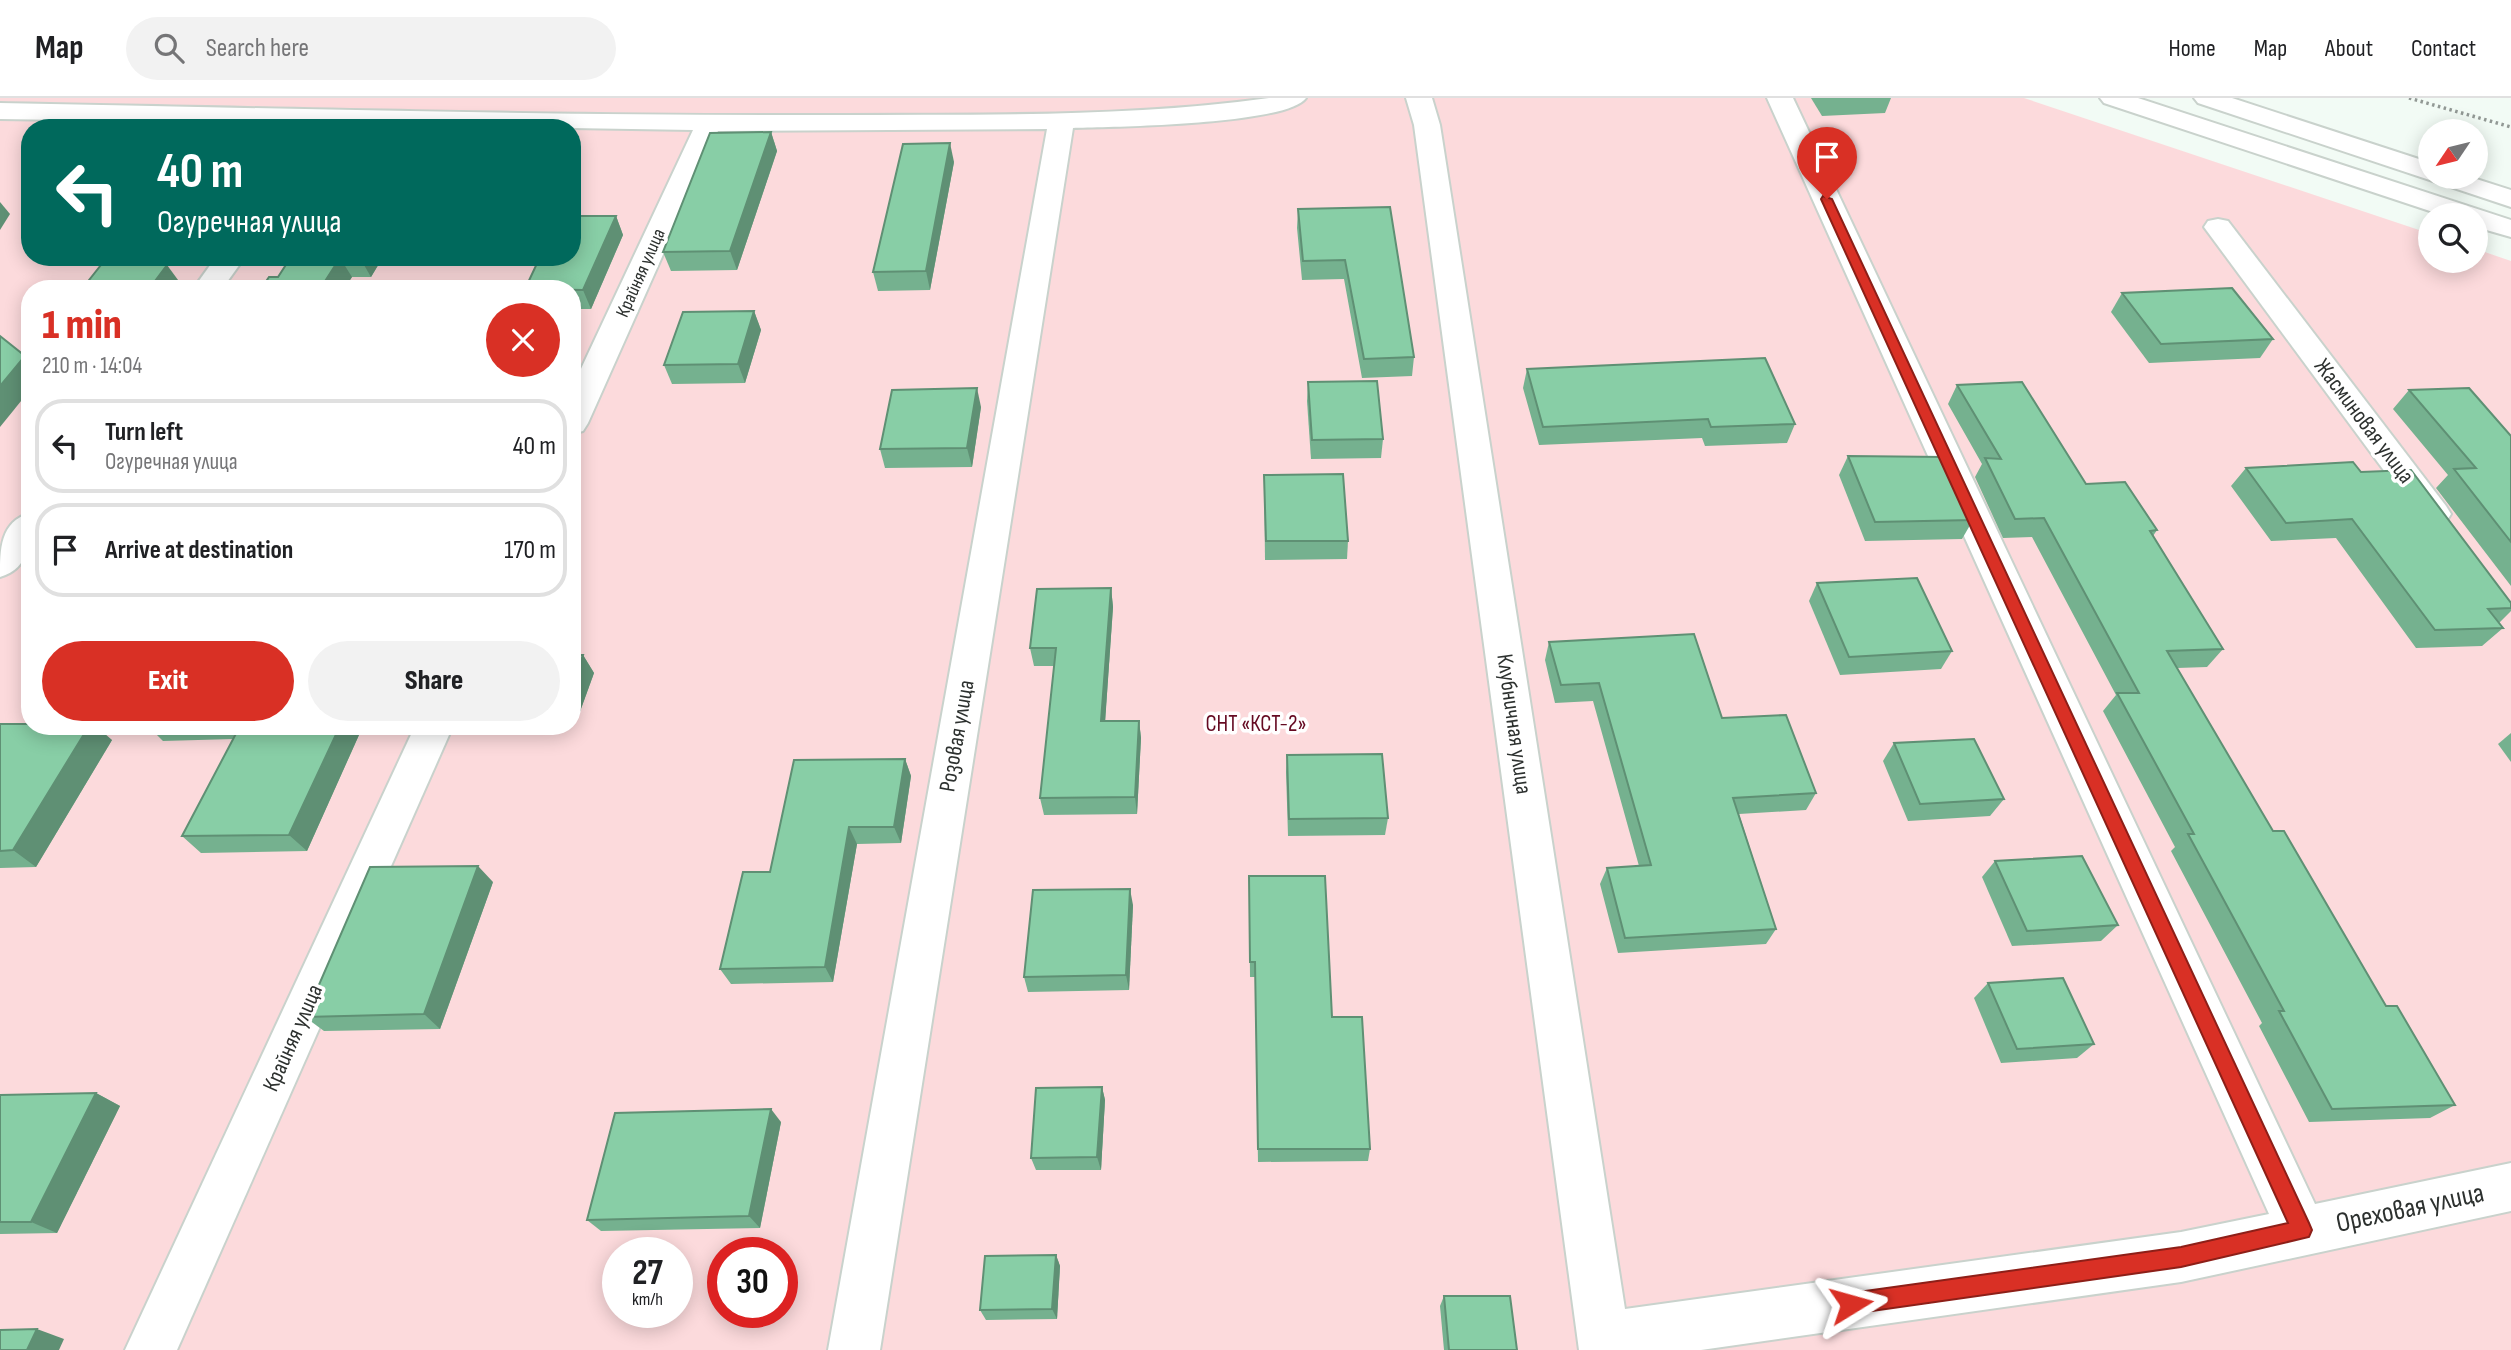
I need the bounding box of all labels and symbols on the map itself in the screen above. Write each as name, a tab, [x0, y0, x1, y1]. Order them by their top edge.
north arrow	[2418, 119, 2488, 189]
pin	[1797, 127, 1857, 199]
street label: Крайняя улица	[611, 225, 671, 321]
street label: Жасминовая улица	[2308, 353, 2420, 489]
street label: Клубничная улица	[1490, 652, 1538, 796]
street label: Розовая улица	[933, 678, 981, 794]
park label: СНТ «КСТ-2»	[1205, 710, 1307, 738]
street label: Крайняя улица	[257, 980, 329, 1096]
street label: Ореховая улица	[2333, 1176, 2487, 1240]
speed limit sign: 30	[707, 1237, 798, 1328]
position arrow	[1814, 1267, 1888, 1341]

